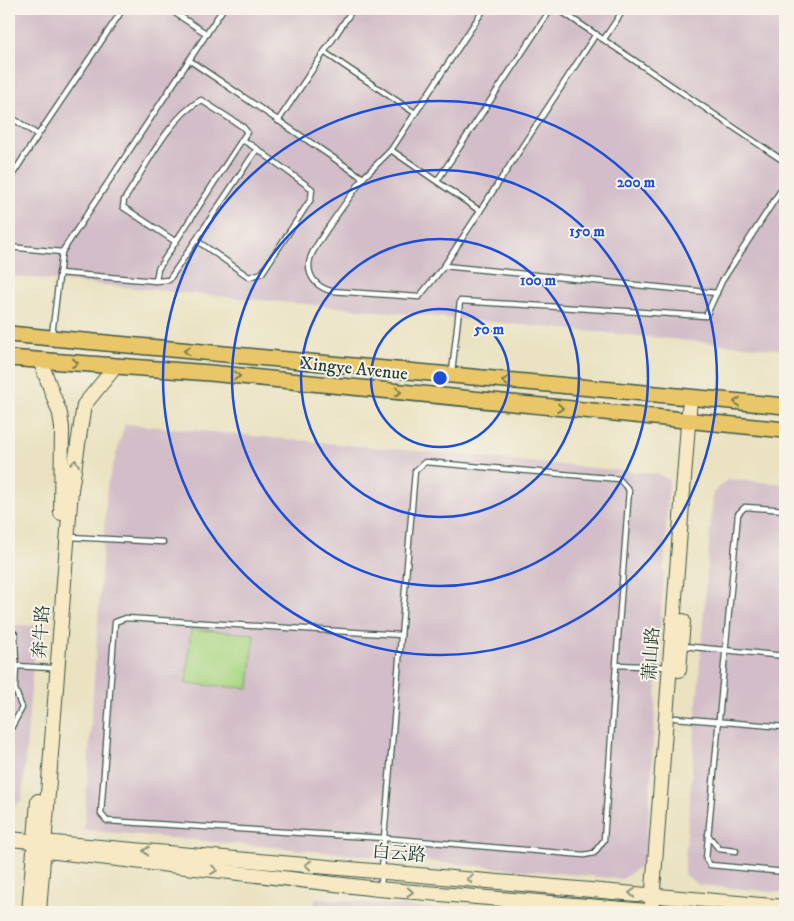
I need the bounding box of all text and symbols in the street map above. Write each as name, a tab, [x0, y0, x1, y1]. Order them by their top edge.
text: 200 m	[617, 173, 656, 192]
text: 150 m	[569, 222, 605, 241]
text: 100 m	[520, 271, 557, 290]
text: 50 m	[473, 320, 505, 339]
one-way arrow	[182, 346, 190, 357]
street label: Xingye Avenue	[299, 352, 409, 386]
one-way arrow	[71, 357, 79, 368]
centre of rings	[431, 369, 449, 387]
one-way arrow	[233, 370, 241, 381]
one-way arrow	[501, 376, 509, 387]
one-way arrow	[395, 386, 403, 397]
one-way arrow	[732, 397, 740, 408]
one-way arrow	[556, 402, 564, 413]
one-way arrow	[70, 458, 80, 467]
street label: 奔牛路	[29, 604, 55, 660]
street label: 萧山路	[639, 626, 665, 682]
street label: 白云路	[371, 841, 427, 867]
one-way arrow	[142, 846, 150, 857]
one-way arrow	[304, 860, 312, 871]
one-way arrow	[210, 864, 218, 875]
one-way arrow	[466, 873, 474, 884]
one-way arrow	[406, 886, 414, 897]
one-way arrow	[628, 887, 636, 898]

